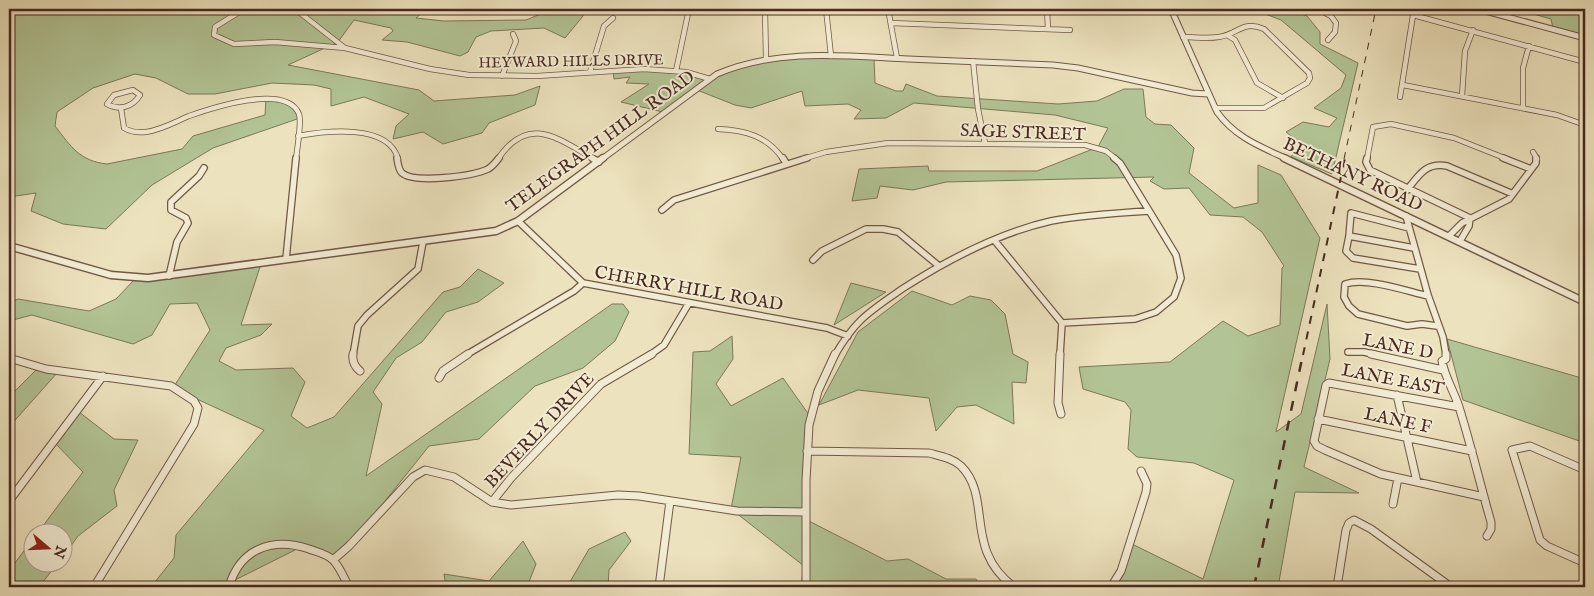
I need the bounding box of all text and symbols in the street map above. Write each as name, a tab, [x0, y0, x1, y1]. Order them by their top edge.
street label: HEYWARD HILLS DRIVE	[478, 50, 664, 73]
street label: TELEGRAPH HILL ROAD	[502, 66, 700, 218]
street label: SAGE STREET	[960, 120, 1086, 147]
street label: BETHANY ROAD	[1279, 133, 1426, 218]
street label: CHERRY HILL ROAD	[593, 262, 785, 317]
street label: LANE D	[1360, 329, 1435, 366]
street label: LANE EAST	[1340, 359, 1446, 402]
street label: BEVERLY DRIVE	[480, 368, 600, 494]
street label: LANE F	[1362, 403, 1434, 440]
north arrow	[22, 524, 72, 574]
text: N	[49, 542, 70, 561]

